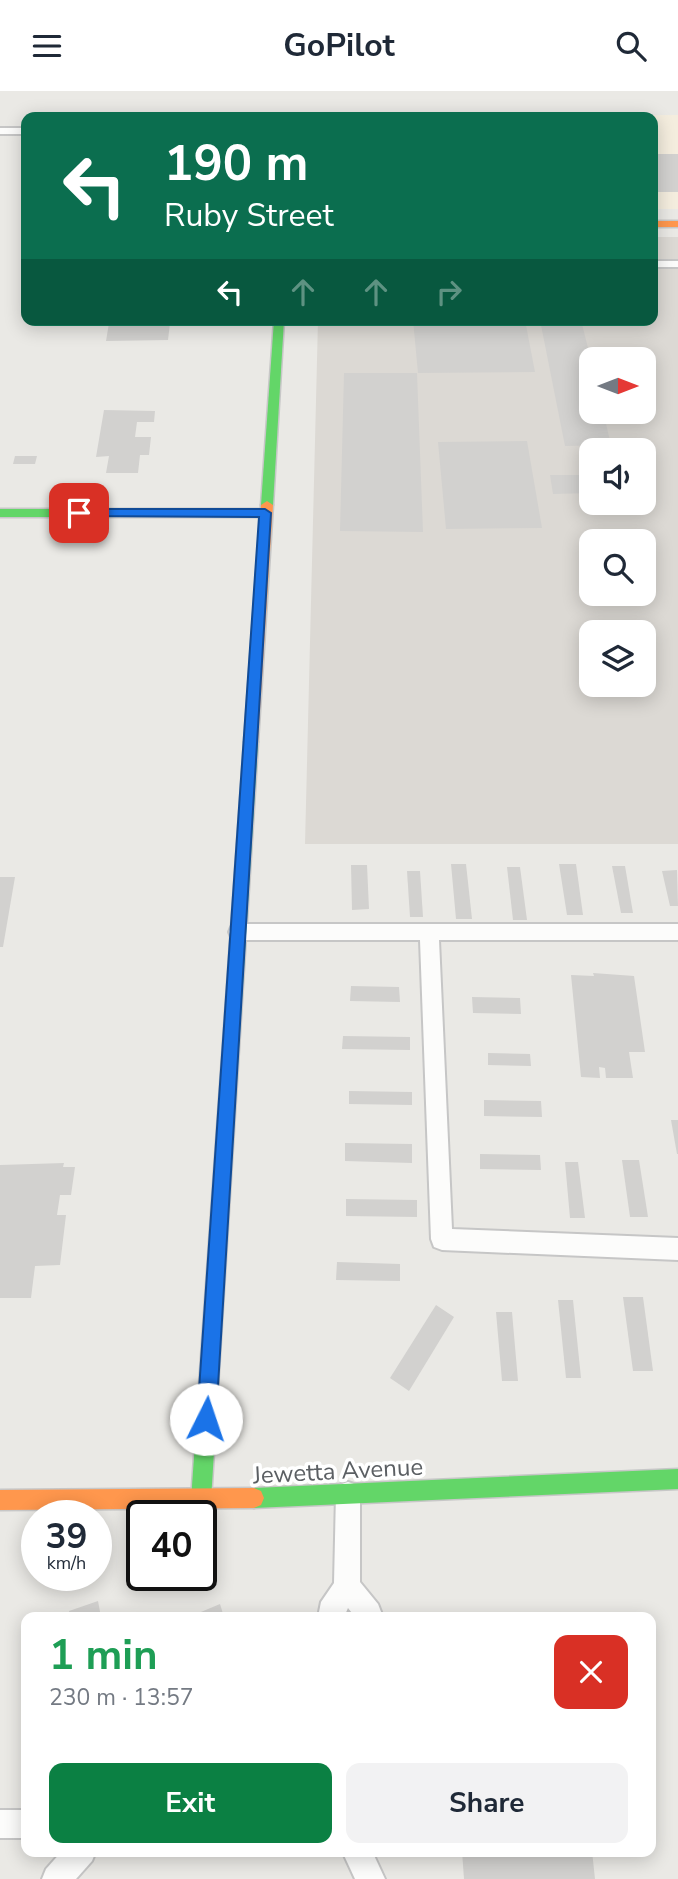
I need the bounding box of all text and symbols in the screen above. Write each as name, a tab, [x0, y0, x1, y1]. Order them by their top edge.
text: GoPilot	[283, 24, 395, 67]
icon: menu	[28, 27, 66, 65]
icon: search	[612, 27, 650, 65]
text: 190 m	[164, 130, 308, 197]
icon: left	[49, 140, 140, 231]
text: Ruby Street	[164, 194, 334, 237]
icon: left	[211, 273, 249, 311]
icon: ahead	[284, 273, 322, 311]
icon: ahead	[357, 273, 395, 311]
icon: right	[430, 273, 468, 311]
north arrow	[579, 347, 656, 423]
map controls	[579, 347, 656, 697]
button: sound	[579, 438, 656, 515]
pin	[49, 483, 109, 543]
icon: arrive	[60, 494, 98, 532]
button: search	[579, 529, 656, 606]
button: layers	[579, 620, 656, 697]
position arrow	[169, 1382, 243, 1456]
street label: Jewetta Avenue	[251, 1451, 424, 1491]
speed limit sign: 40	[126, 1500, 217, 1591]
text: 39	[45, 1513, 88, 1560]
text: km/h	[47, 1551, 86, 1575]
text: 1 min	[49, 1627, 158, 1684]
button: close	[554, 1635, 628, 1709]
text: 230 m · 13:57	[49, 1682, 194, 1713]
button: Exit	[49, 1763, 332, 1843]
button: Share	[346, 1763, 628, 1843]

